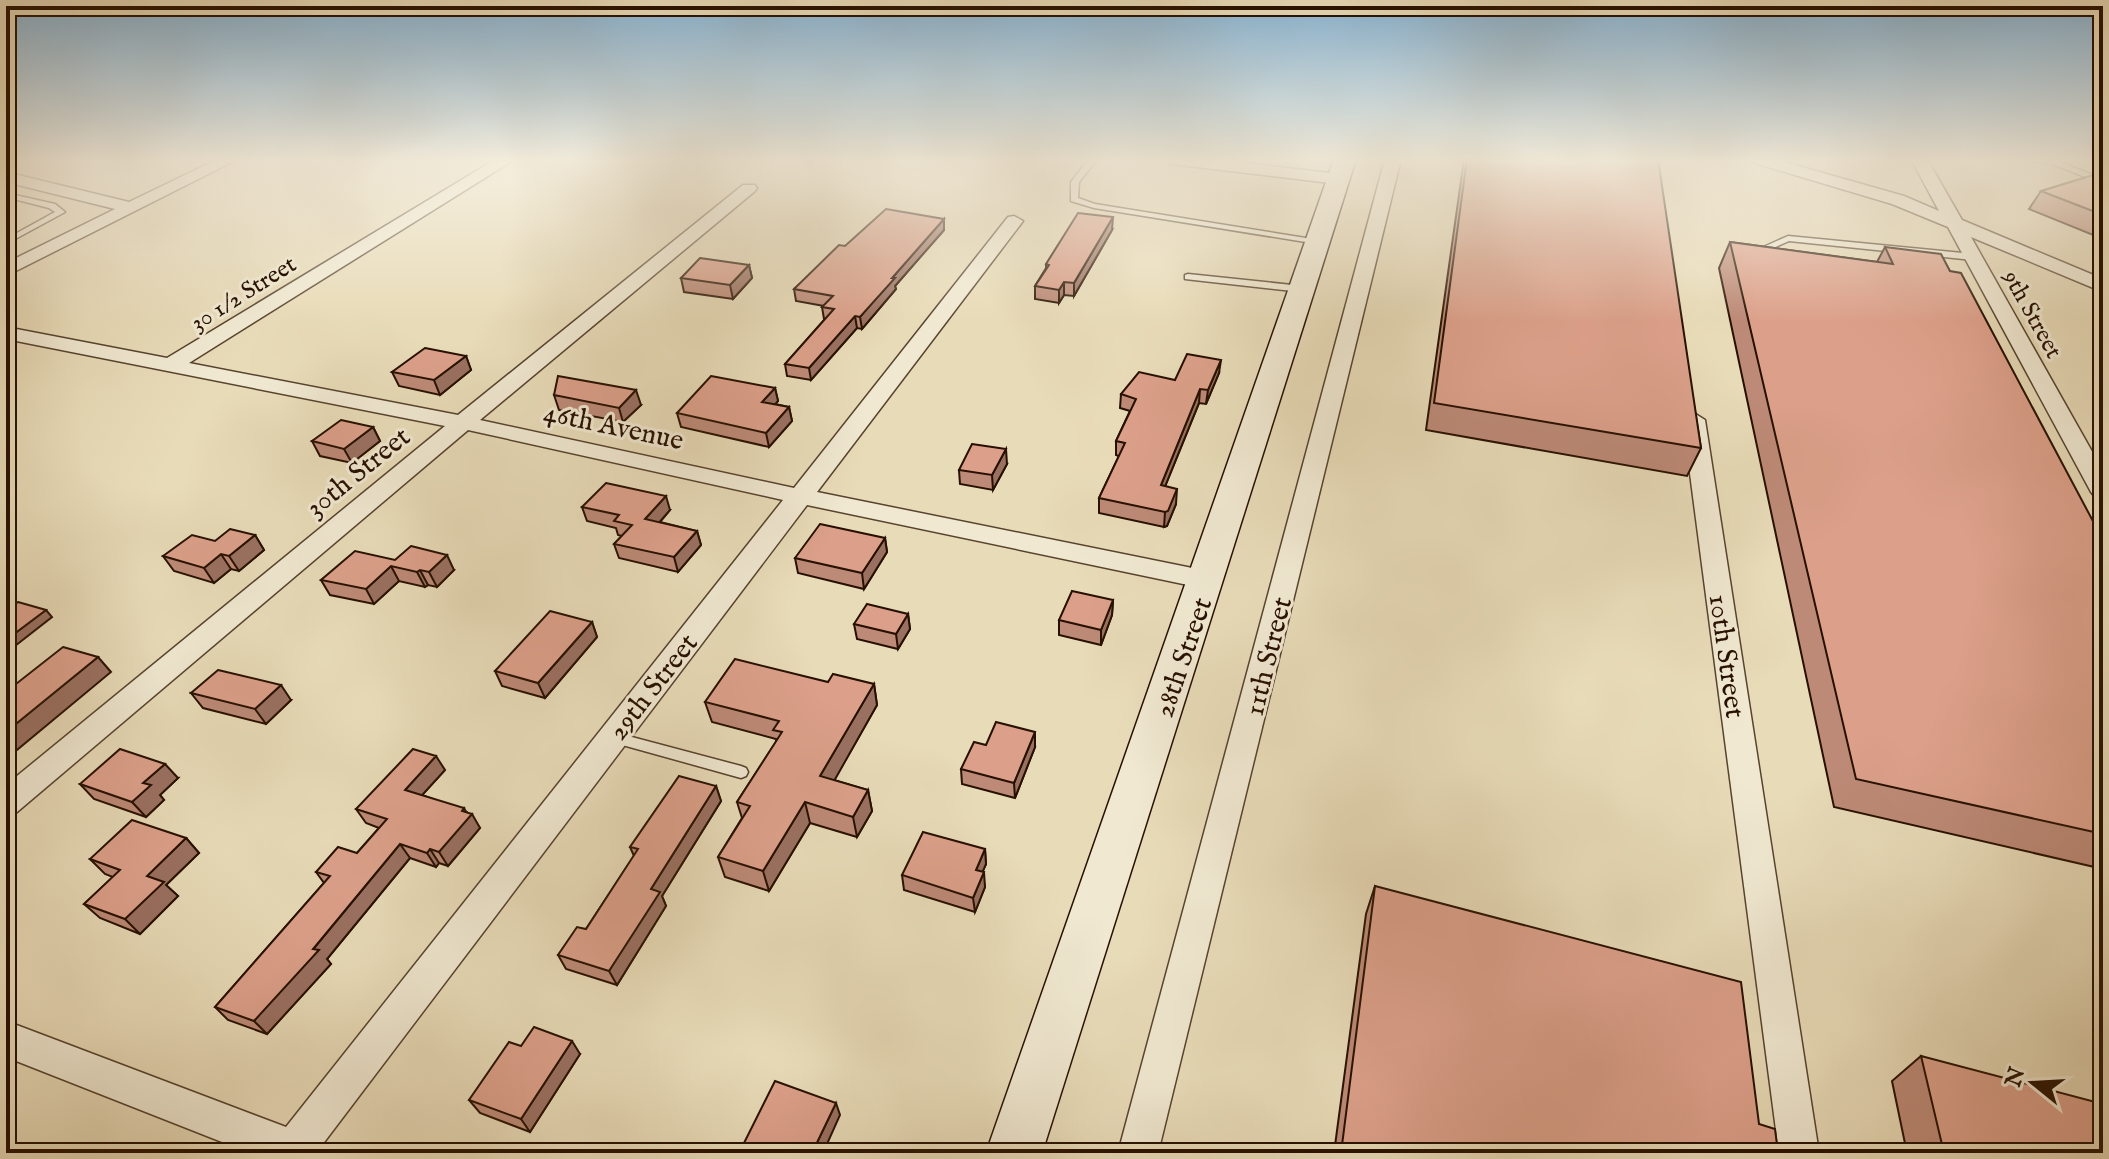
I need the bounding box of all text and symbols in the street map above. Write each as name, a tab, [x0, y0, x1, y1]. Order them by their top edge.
street label: 30 1/2 Street	[185, 250, 303, 339]
street label: 9th Street	[1994, 264, 2069, 364]
street label: 46th Avenue	[541, 396, 687, 459]
street label: 30th Street	[299, 420, 418, 526]
street label: 10th Street	[1700, 592, 1752, 721]
street label: 28th Street	[1148, 593, 1221, 722]
street label: 11th Street	[1238, 593, 1301, 720]
street label: 29th Street	[602, 627, 707, 748]
north arrow	[1993, 1043, 2073, 1123]
text: N	[1999, 1064, 2032, 1092]

